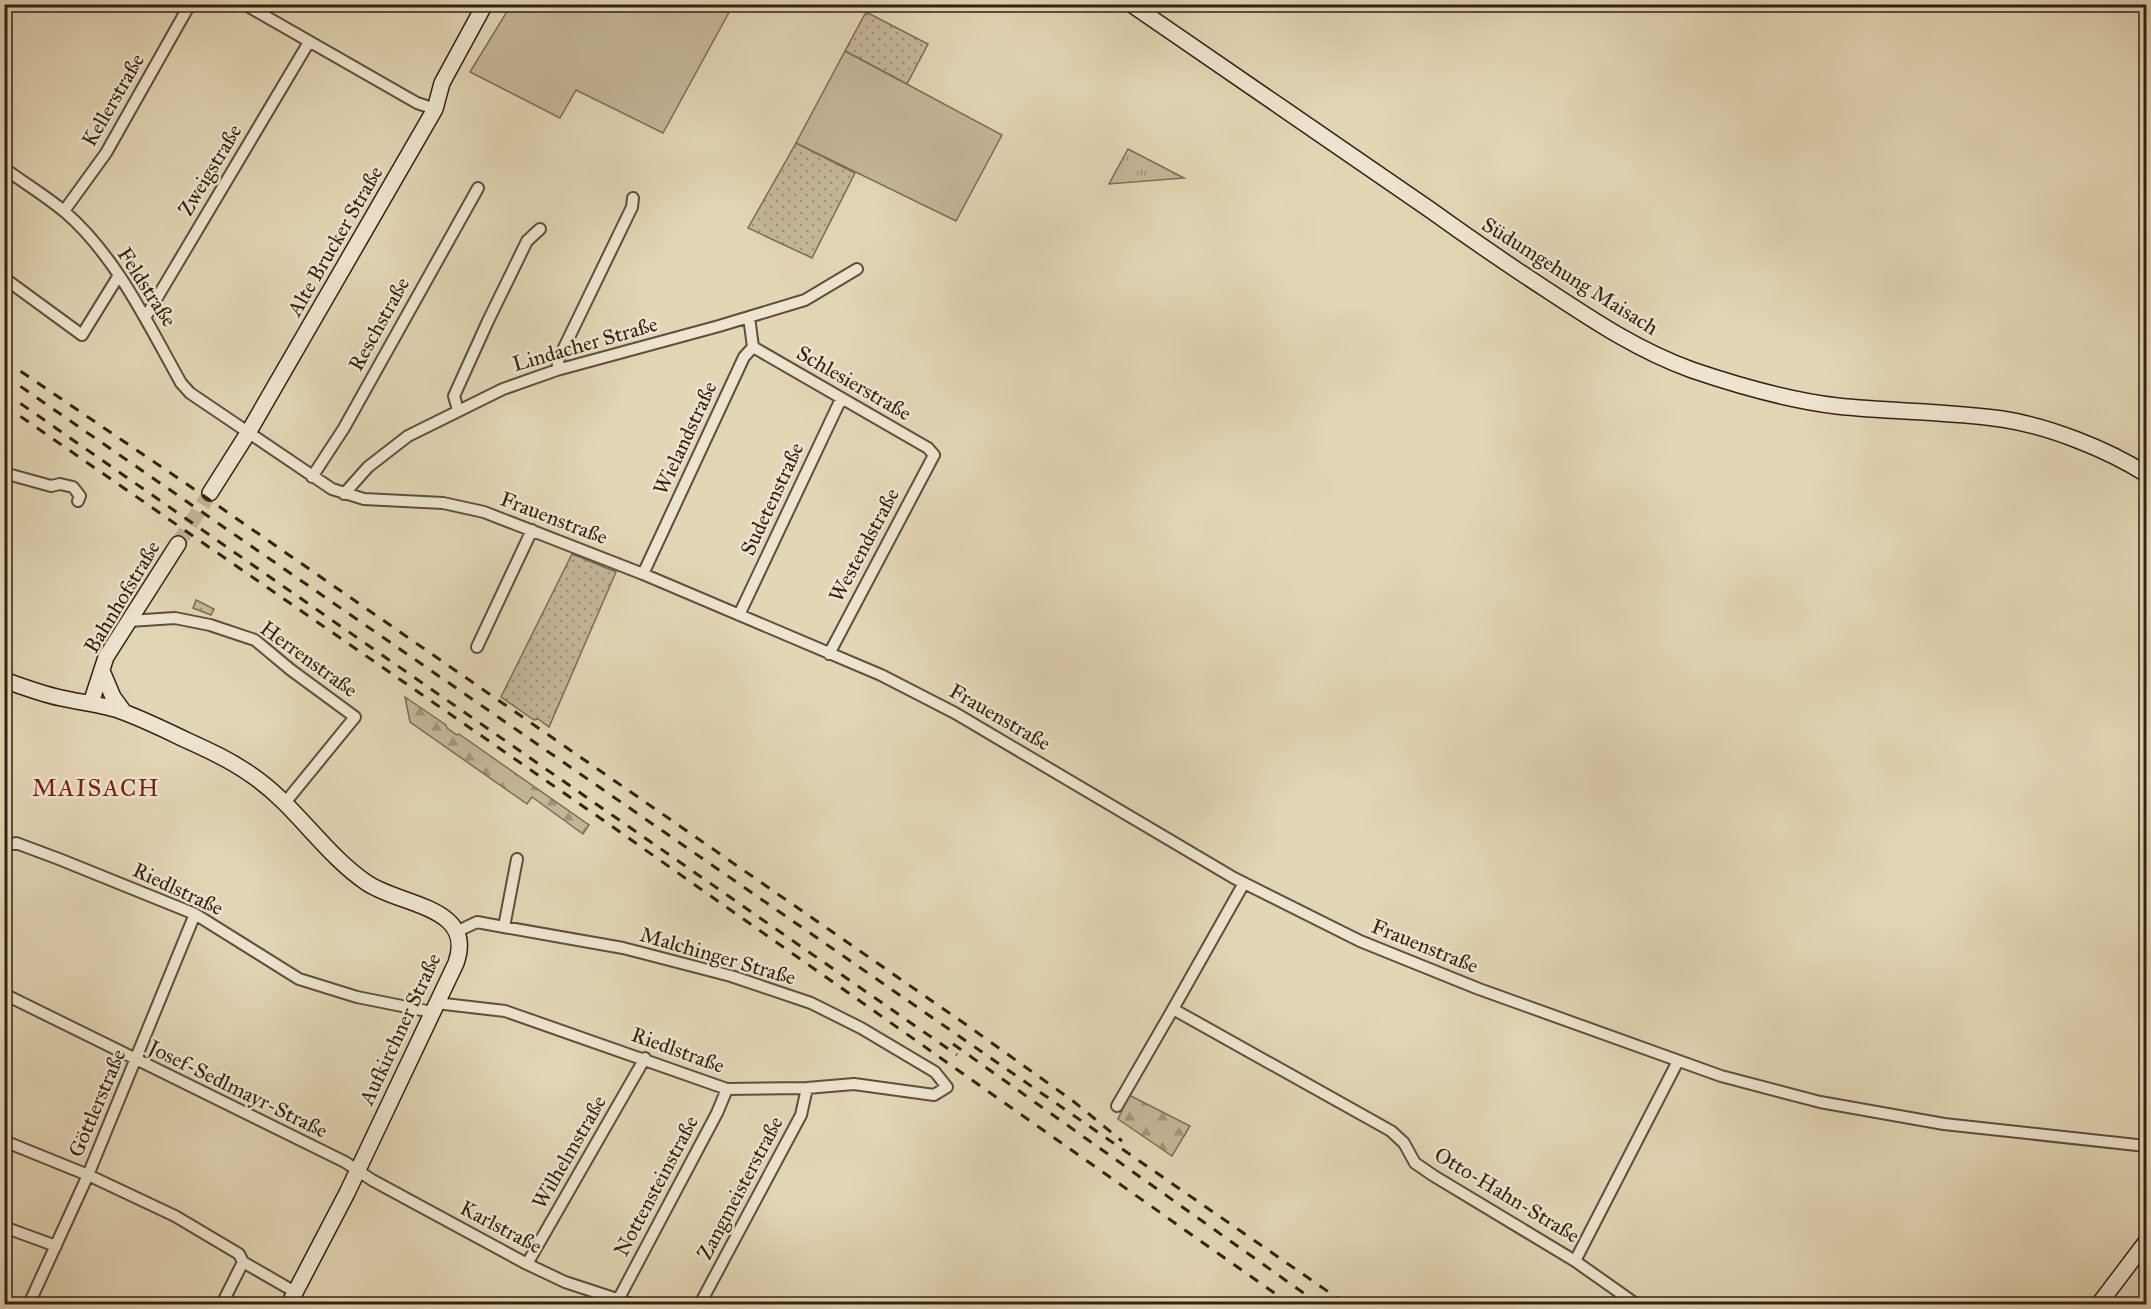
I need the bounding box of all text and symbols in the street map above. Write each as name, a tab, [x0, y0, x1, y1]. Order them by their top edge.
street label: Kellerstraße	[76, 49, 150, 151]
street label: Zweigstraße	[173, 119, 248, 220]
street label: Alte Brucker Straße	[281, 161, 389, 321]
street label: Südumgehung Maisach	[1477, 211, 1663, 341]
street label: Feldstraße	[112, 242, 182, 332]
street label: Reschstraße	[343, 272, 415, 375]
street label: Lindacher Straße	[510, 311, 661, 377]
street label: Schlesierstraße	[792, 340, 916, 426]
street label: Wielandstraße	[647, 377, 723, 499]
street label: Sudetenstraße	[735, 438, 810, 560]
street label: Westendstraße	[823, 483, 905, 606]
street label: Frauenstraße	[497, 486, 612, 550]
street label: Bahnhofstraße	[78, 536, 166, 658]
street label: Herrenstraße	[255, 615, 363, 703]
street label: Frauenstraße	[945, 678, 1056, 757]
district label: MAISACH	[32, 773, 160, 803]
street label: Riedlstraße	[129, 857, 228, 921]
street label: Frauenstraße	[1368, 913, 1482, 979]
street label: Malchinger Straße	[637, 921, 799, 991]
street label: Aufkirchner Straße	[353, 949, 447, 1110]
street label: Riedlstraße	[628, 1021, 728, 1079]
street label: Josef-Sedlmayr-Straße	[142, 1033, 332, 1144]
street label: Göttlerstraße	[63, 1045, 131, 1161]
street label: Wilhelmstraße	[526, 1090, 612, 1213]
street label: Nottensteinstraße	[608, 1111, 704, 1261]
street label: Zangmeisterstraße	[691, 1112, 789, 1264]
street label: Otto-Hahn-Straße	[1430, 1141, 1585, 1249]
street label: Karlstraße	[456, 1195, 546, 1259]

